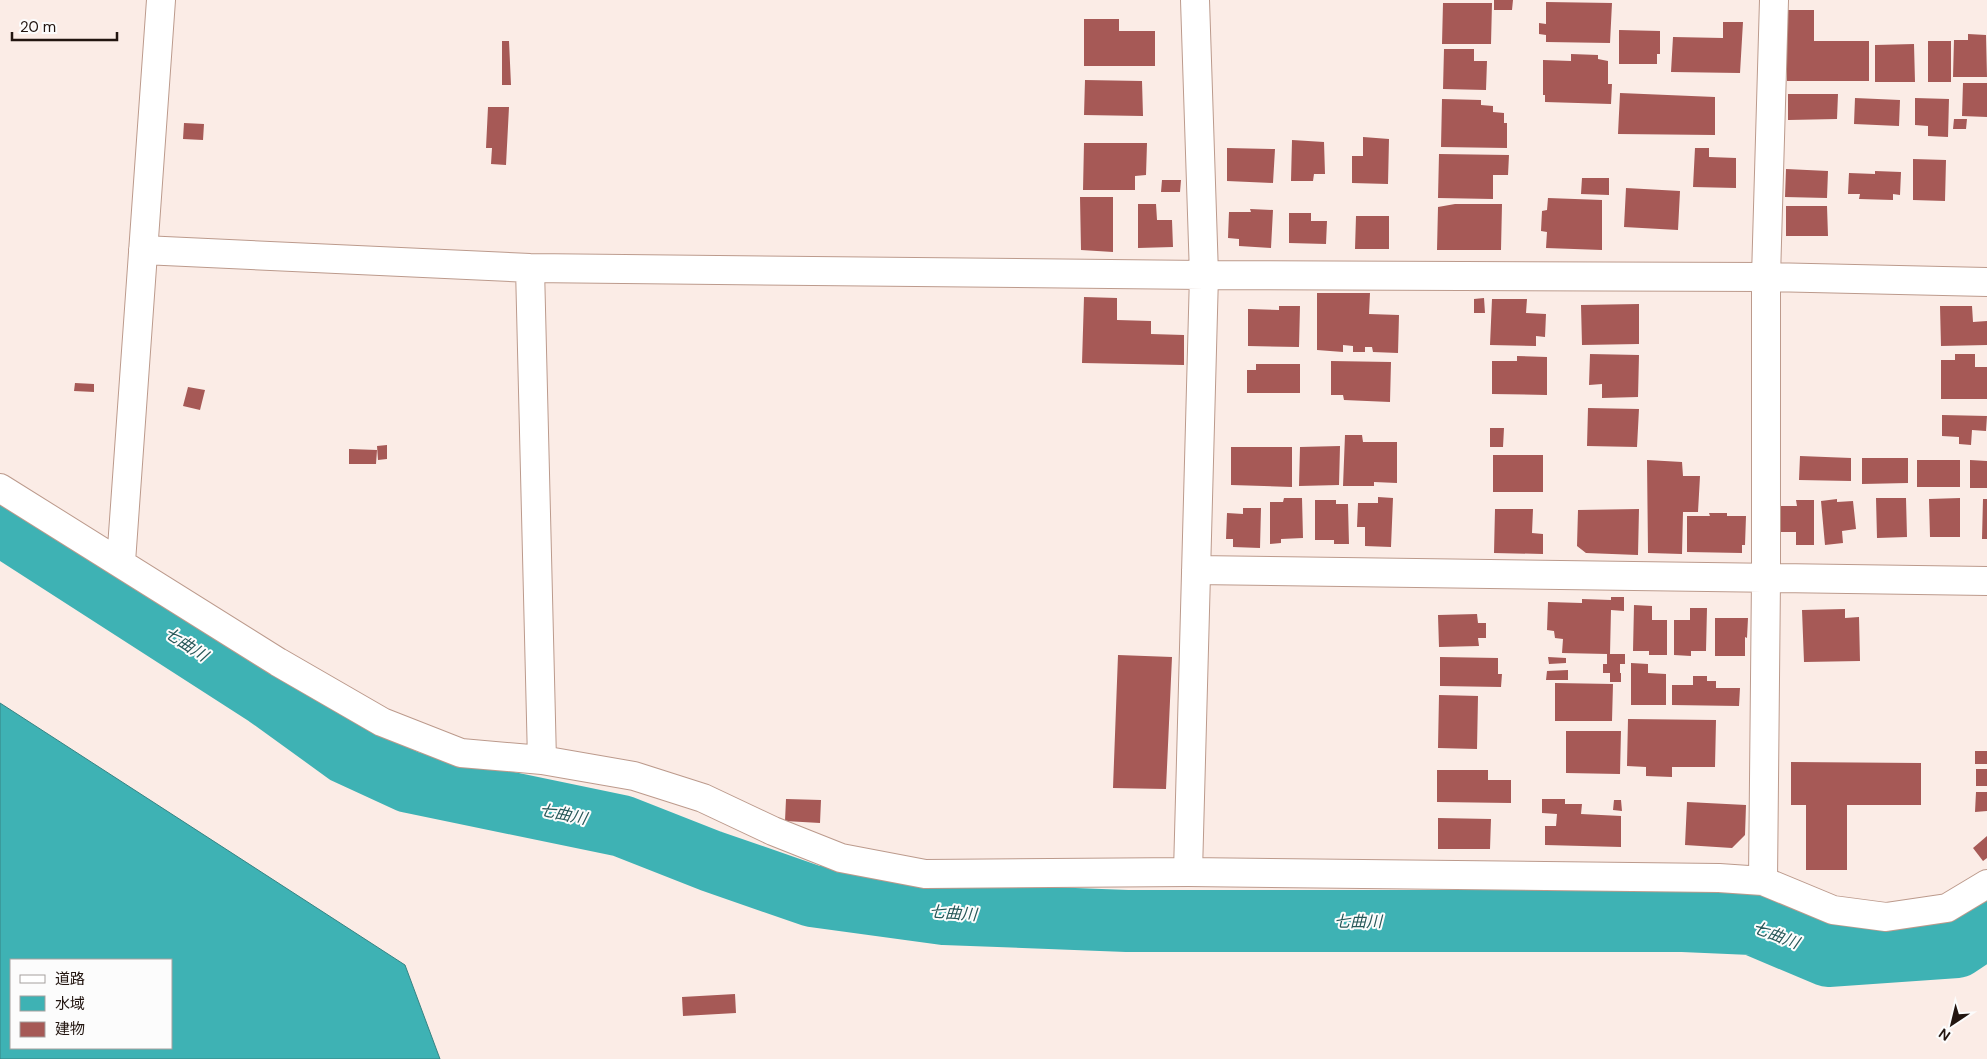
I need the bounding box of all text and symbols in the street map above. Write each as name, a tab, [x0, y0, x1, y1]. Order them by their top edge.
scale bar	[12, 10, 118, 42]
text: 20 m	[20, 17, 56, 37]
water label: 七曲川	[160, 622, 214, 667]
water label: 七曲川	[537, 799, 591, 830]
water label: 七曲川	[928, 901, 980, 925]
water label: 七曲川	[1334, 911, 1384, 932]
water label: 七曲川	[1750, 917, 1804, 954]
legend	[10, 959, 172, 1049]
text: 道路	[55, 969, 85, 989]
text: 水域	[55, 994, 85, 1014]
north arrow	[1927, 999, 1977, 1049]
text: 建物	[55, 1019, 85, 1039]
text: N	[1935, 1024, 1954, 1045]

